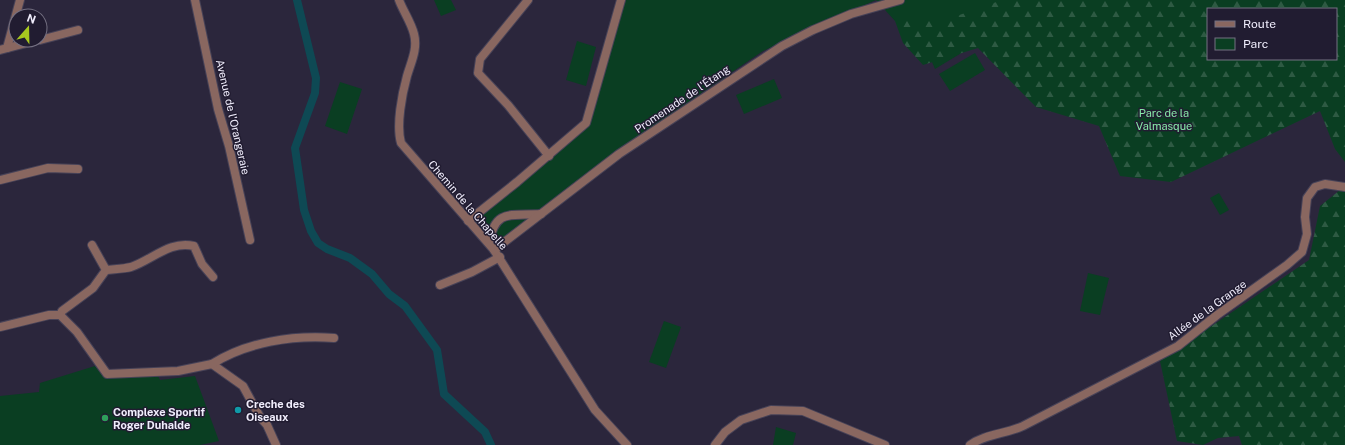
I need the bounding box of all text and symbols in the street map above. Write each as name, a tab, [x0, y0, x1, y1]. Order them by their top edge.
north arrow	[8, 8, 48, 48]
legend	[1207, 8, 1337, 60]
text: N	[25, 11, 38, 26]
text: Route	[1243, 17, 1276, 31]
text: Parc	[1243, 37, 1268, 51]
street label: Avenue de l'Orangeraie	[214, 58, 252, 176]
street label: Promenade de l'Étang	[632, 62, 732, 135]
park label: Parc de la Valmasque	[1136, 107, 1192, 132]
street label: Chemin de la Chapelle	[426, 158, 510, 252]
street label: Allée de la Grange	[1166, 278, 1248, 342]
place label: Creche des Oiseaux	[246, 398, 305, 423]
marker: Creche des Oiseaux	[233, 405, 243, 415]
place label: Complexe Sportif Roger Duhalde	[113, 406, 206, 431]
marker: Complexe Sportif Roger Duhalde	[100, 413, 110, 423]

